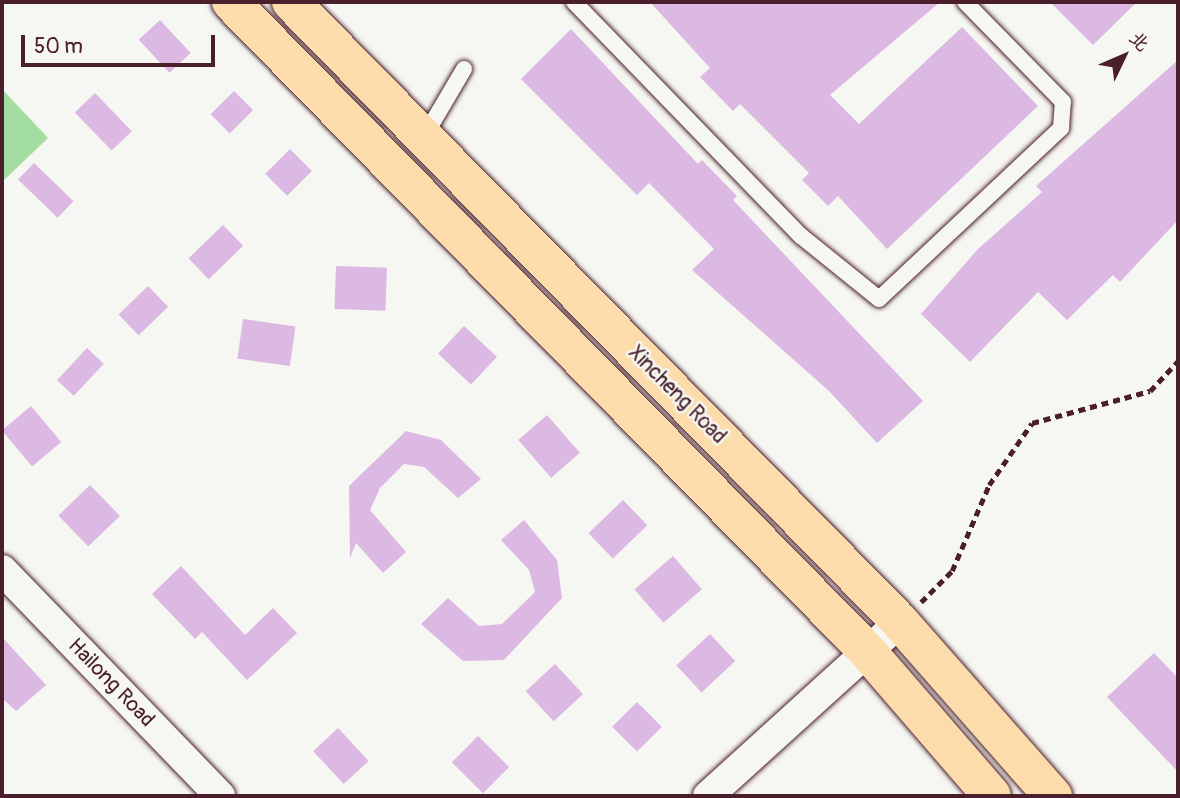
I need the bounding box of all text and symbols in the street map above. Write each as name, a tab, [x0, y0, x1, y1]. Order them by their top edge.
scale bar	[24, 21, 219, 65]
north arrow	[1089, 21, 1159, 91]
text: 北	[1124, 26, 1154, 57]
text: 50 m	[34, 33, 83, 60]
street label: Xincheng Road	[623, 341, 731, 449]
street label: Hailong Road	[63, 633, 159, 733]

